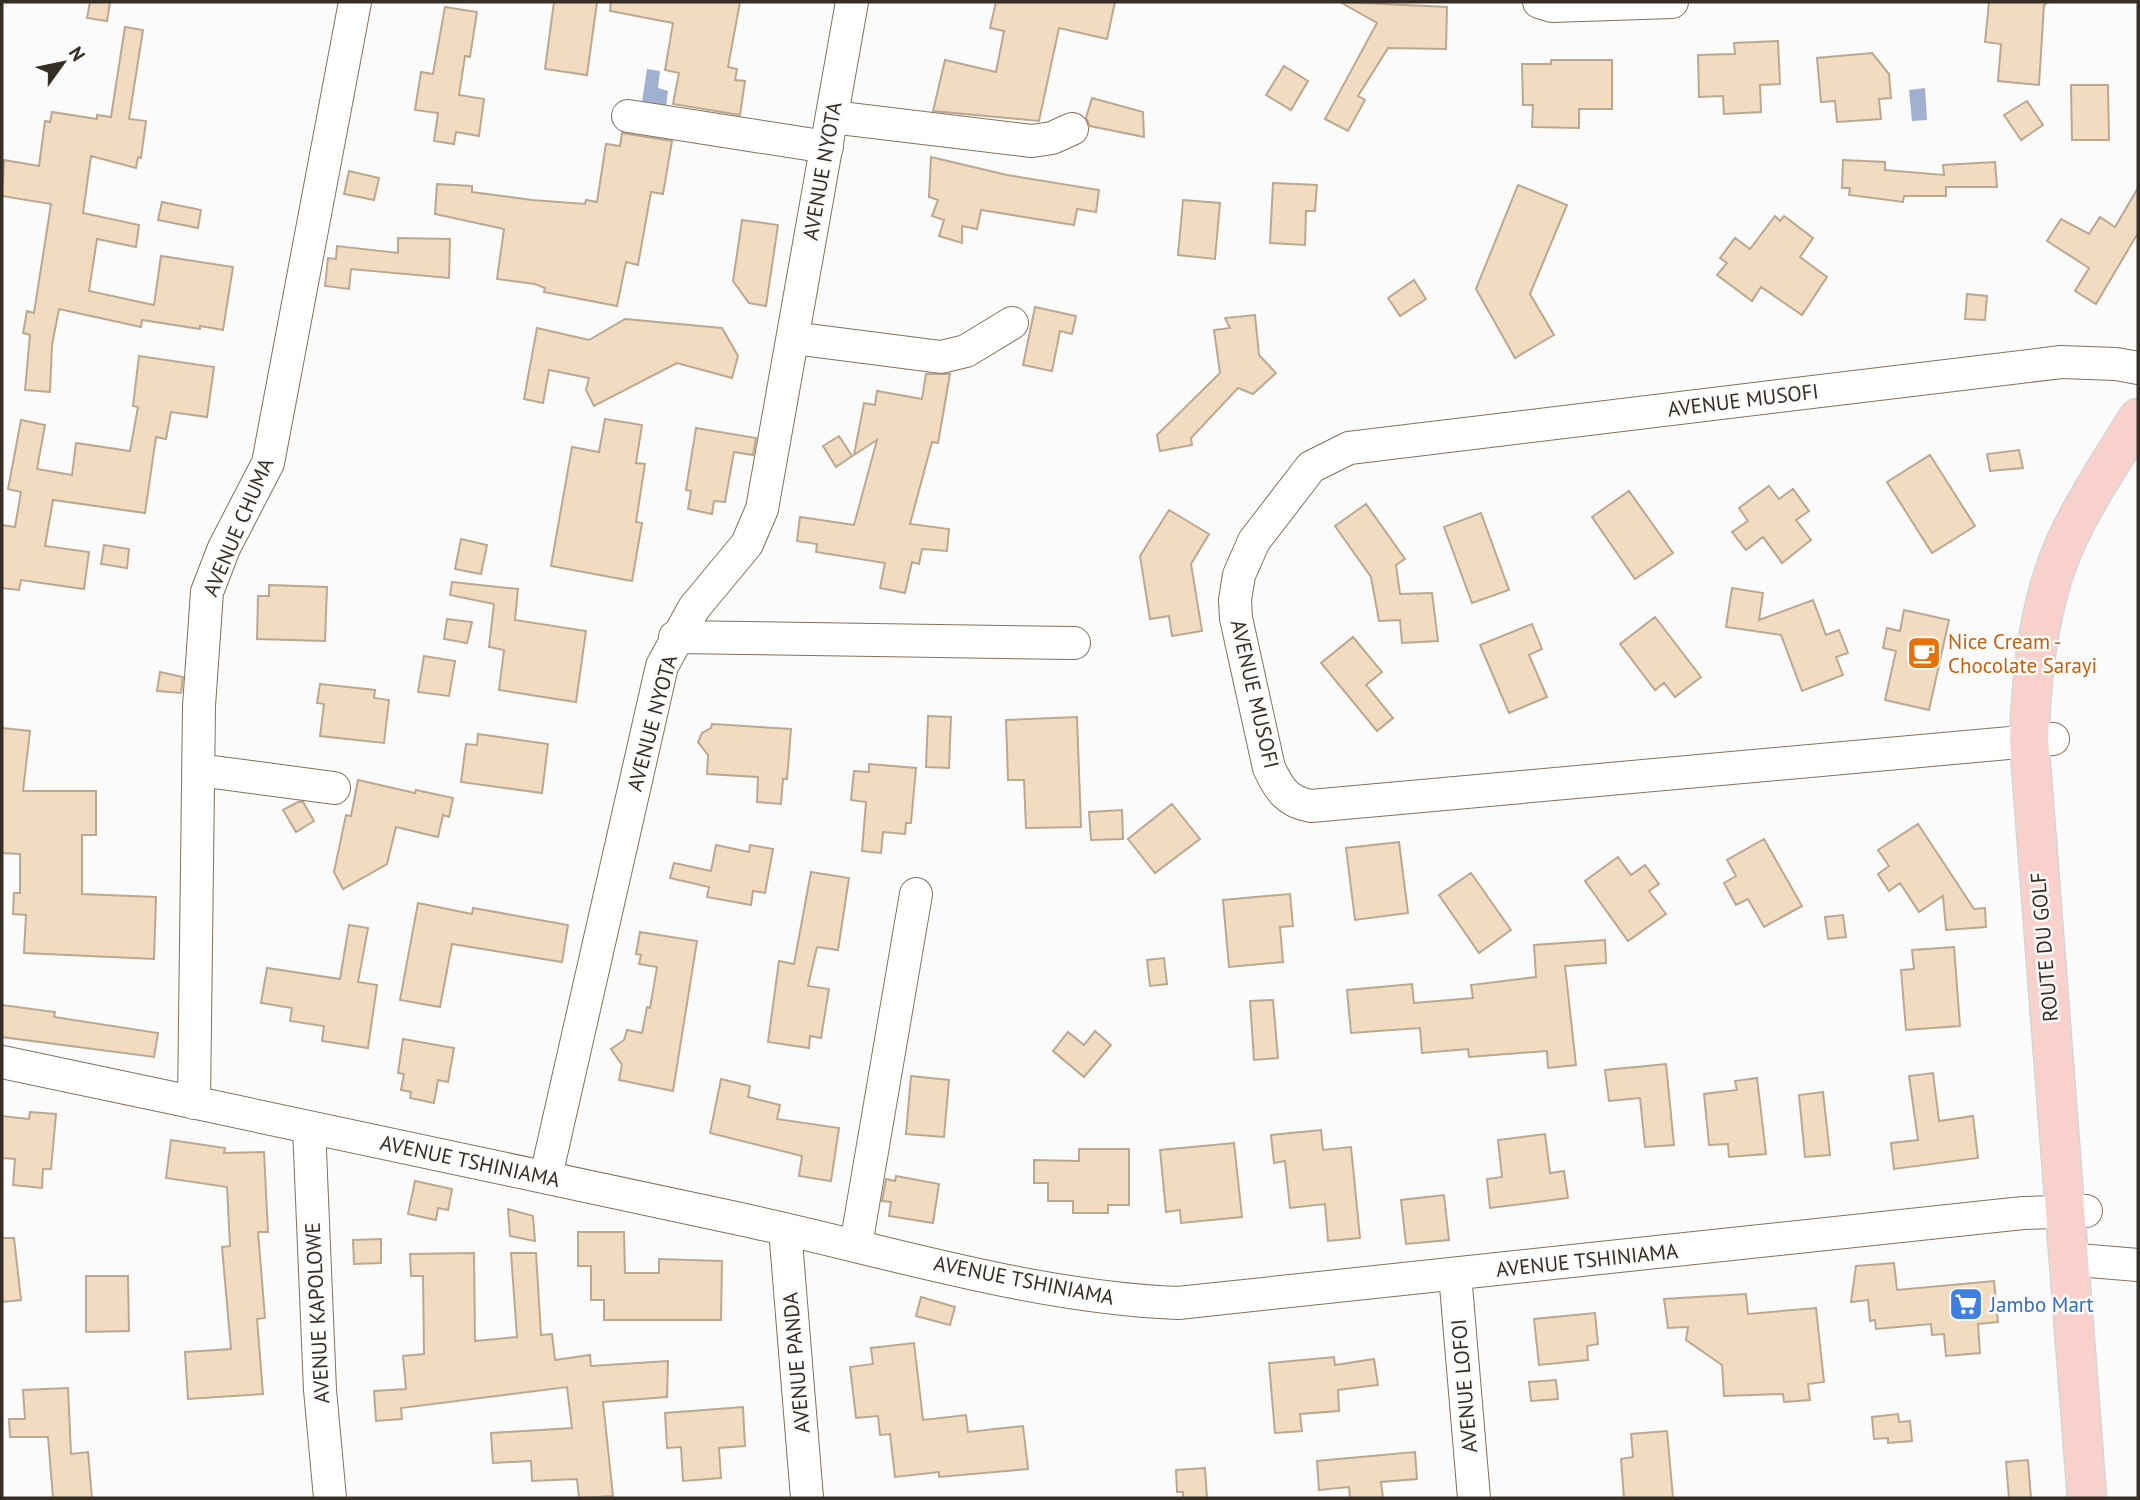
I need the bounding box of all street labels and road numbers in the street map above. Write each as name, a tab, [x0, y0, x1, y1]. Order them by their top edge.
street label: AVENUE NYOTA	[797, 99, 848, 242]
street label: AVENUE MUSOFI	[1666, 377, 1820, 423]
street label: AVENUE CHUMA	[197, 453, 280, 600]
street label: AVENUE MUSOFI	[1225, 617, 1285, 771]
street label: AVENUE NYOTA	[621, 651, 683, 794]
street label: ROUTE DU GOLF	[2024, 871, 2064, 1023]
street label: AVENUE TSHINIAMA	[378, 1129, 563, 1193]
street label: AVENUE KAPOLOWE	[299, 1222, 335, 1404]
street label: AVENUE TSHINIAMA	[1495, 1237, 1680, 1283]
street label: AVENUE TSHINIAMA	[932, 1249, 1117, 1311]
street label: AVENUE PANDA	[776, 1291, 816, 1435]
street label: AVENUE LOFOI	[1445, 1318, 1483, 1454]

